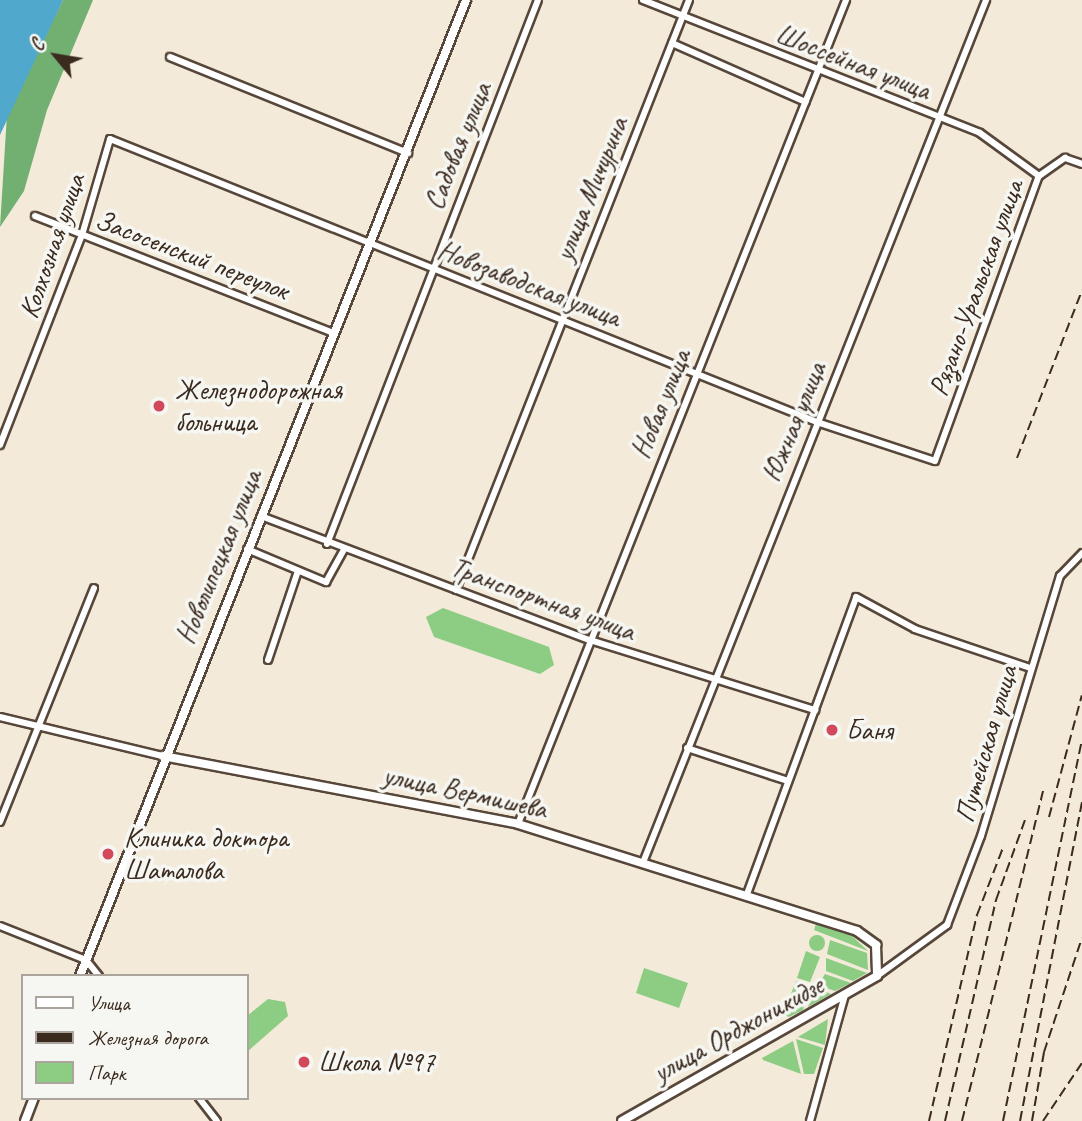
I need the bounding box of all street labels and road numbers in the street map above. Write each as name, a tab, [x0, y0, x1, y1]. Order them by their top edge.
street label: Шоссейная улица	[769, 17, 937, 107]
street label: Садовая улица	[417, 77, 499, 215]
street label: улица Мичурина	[547, 112, 635, 266]
street label: Колхозная улица	[11, 168, 93, 324]
street label: Рязано-Уральская улица	[921, 175, 1031, 401]
street label: Засосенский переулок	[91, 203, 293, 307]
street label: Новозаводская улица	[433, 234, 625, 334]
street label: Новая улица	[624, 344, 698, 464]
street label: Южная улица	[754, 356, 834, 488]
street label: Новолипецкая улица	[169, 465, 269, 649]
street label: Транспортная улица	[445, 550, 641, 648]
street label: Путейская улица	[947, 661, 1025, 827]
street label: улица Вермишева	[379, 758, 551, 826]
street label: улица Орджоникидзе	[648, 969, 828, 1089]

